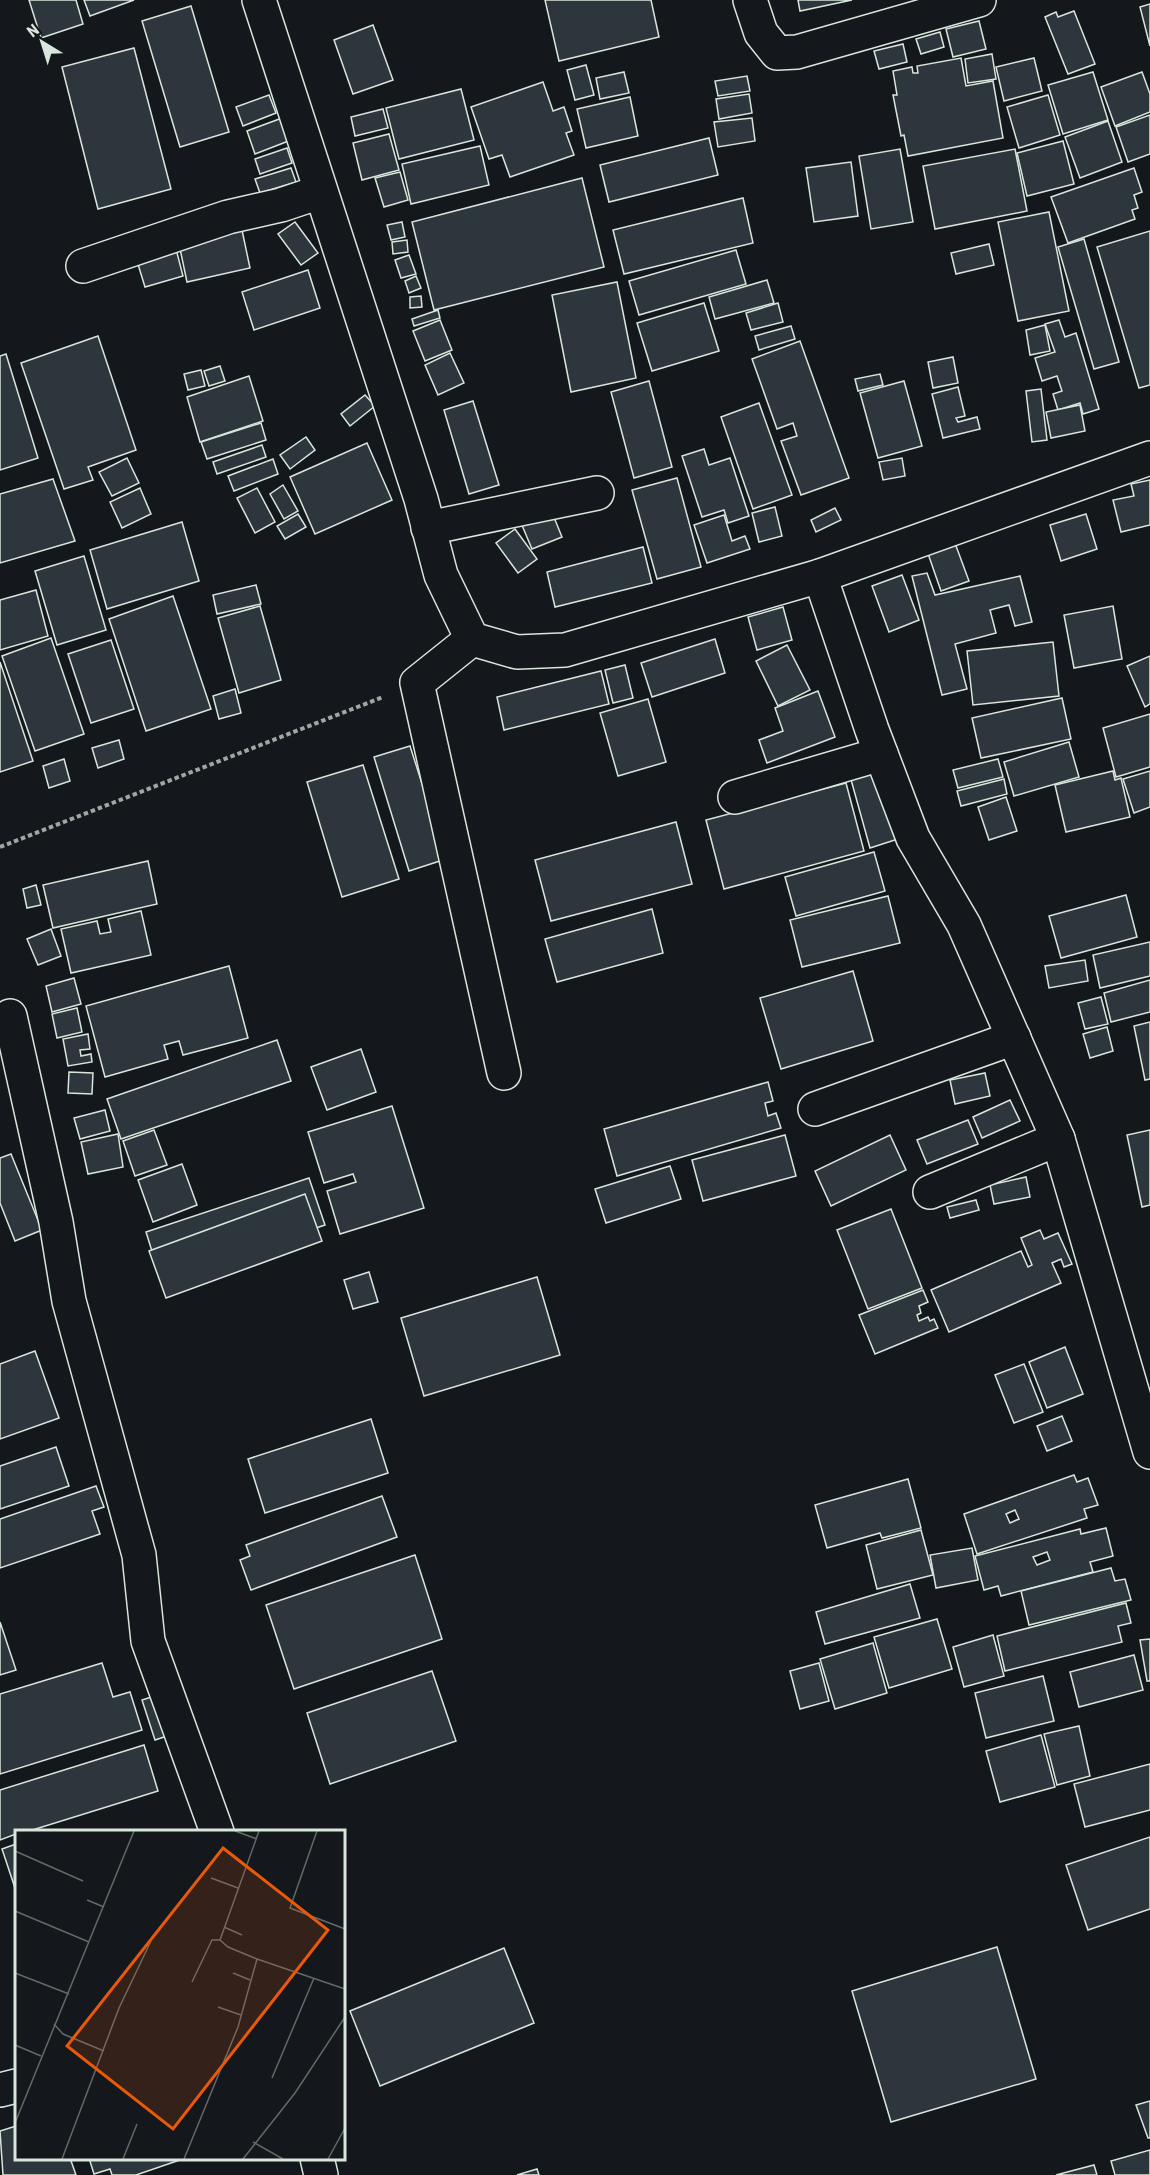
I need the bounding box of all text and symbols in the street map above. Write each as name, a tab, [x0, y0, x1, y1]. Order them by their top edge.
north arrow	[12, 12, 72, 72]
text: N	[23, 20, 43, 41]
inset map	[15, 1830, 345, 2160]

